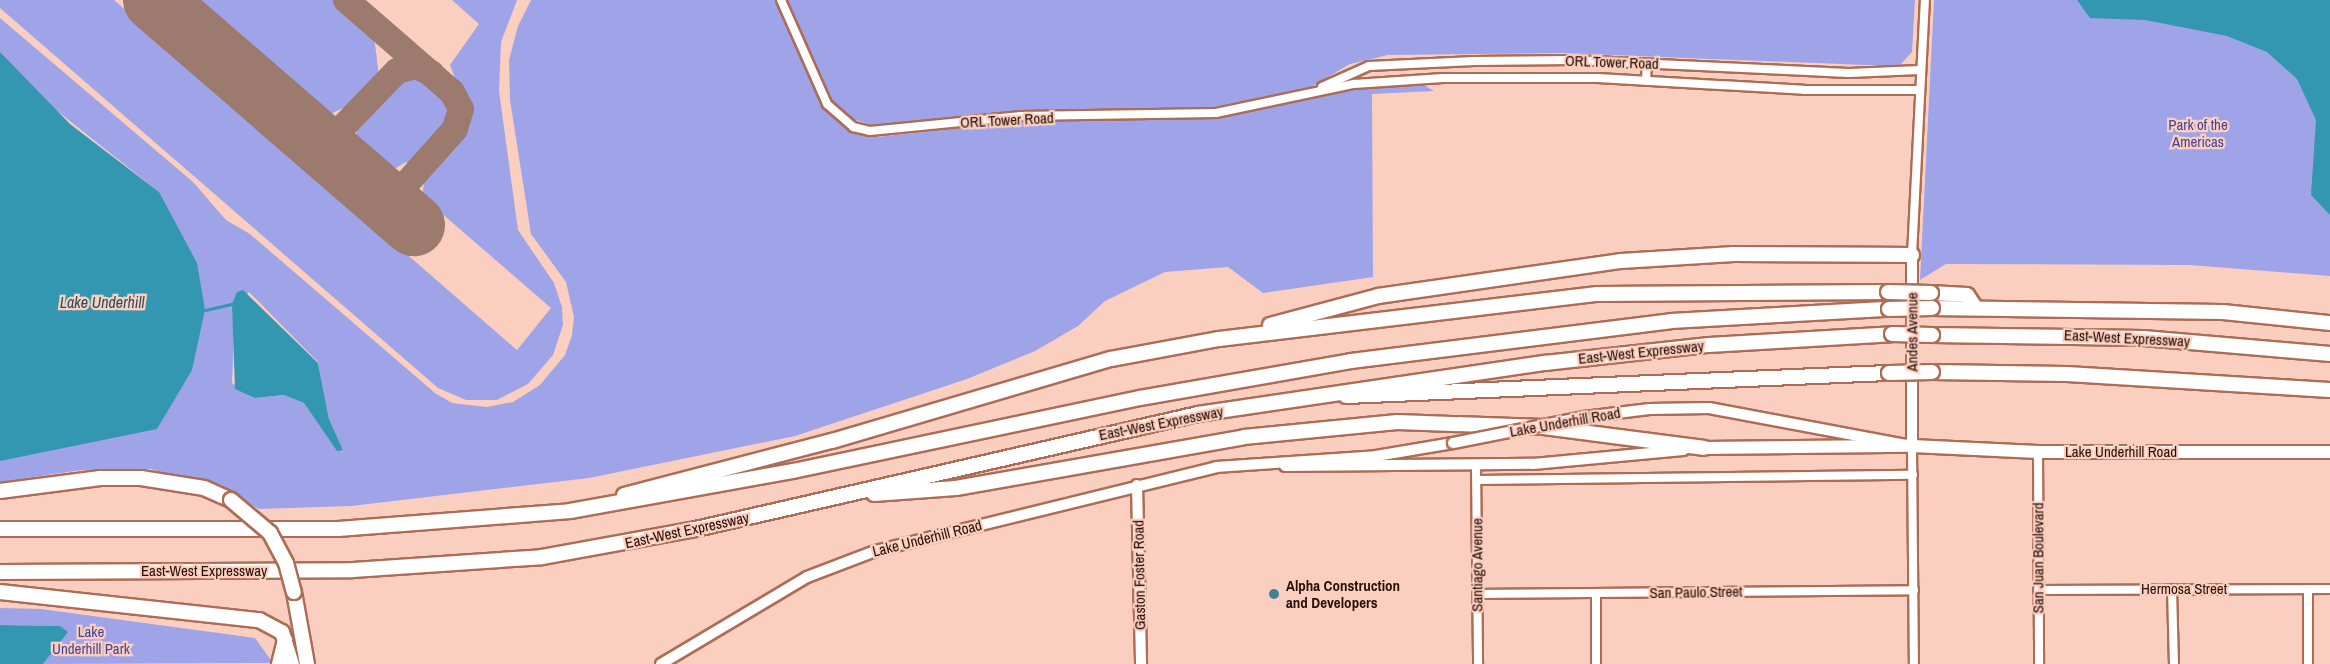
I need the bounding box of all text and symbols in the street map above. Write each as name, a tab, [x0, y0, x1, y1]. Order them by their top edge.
street label: ORL Tower Road	[1565, 51, 1659, 73]
street label: ORL Tower Road	[959, 109, 1055, 131]
park label: Park of the Americas	[2168, 115, 2228, 150]
water label: Lake Underhill	[60, 292, 144, 312]
street label: Andes Avenue	[1903, 292, 1921, 372]
street label: East-West Expressway	[2063, 326, 2191, 350]
street label: East-West Expressway	[1577, 336, 1705, 368]
street label: East-West Expressway	[1097, 402, 1225, 444]
street label: Lake Underhill Road	[1508, 403, 1622, 441]
street label: Lake Underhill Road	[2065, 443, 2177, 461]
street label: San Juan Boulevard	[2029, 503, 2047, 613]
street label: East-West Expressway	[623, 508, 751, 552]
street label: Lake Underhill Road	[870, 516, 984, 560]
street label: Santiago Avenue	[1468, 518, 1486, 612]
street label: Gaston Foster Road	[1129, 520, 1149, 630]
street label: East-West Expressway	[141, 562, 267, 580]
place label: Alpha Construction and Developers	[1286, 576, 1400, 611]
street label: Hermosa Street	[2141, 580, 2227, 598]
street label: San Paulo Street	[1649, 582, 1743, 602]
marker: Alpha Construction and Developers	[1267, 587, 1281, 601]
park label: Lake Underhill Park	[52, 622, 130, 657]

